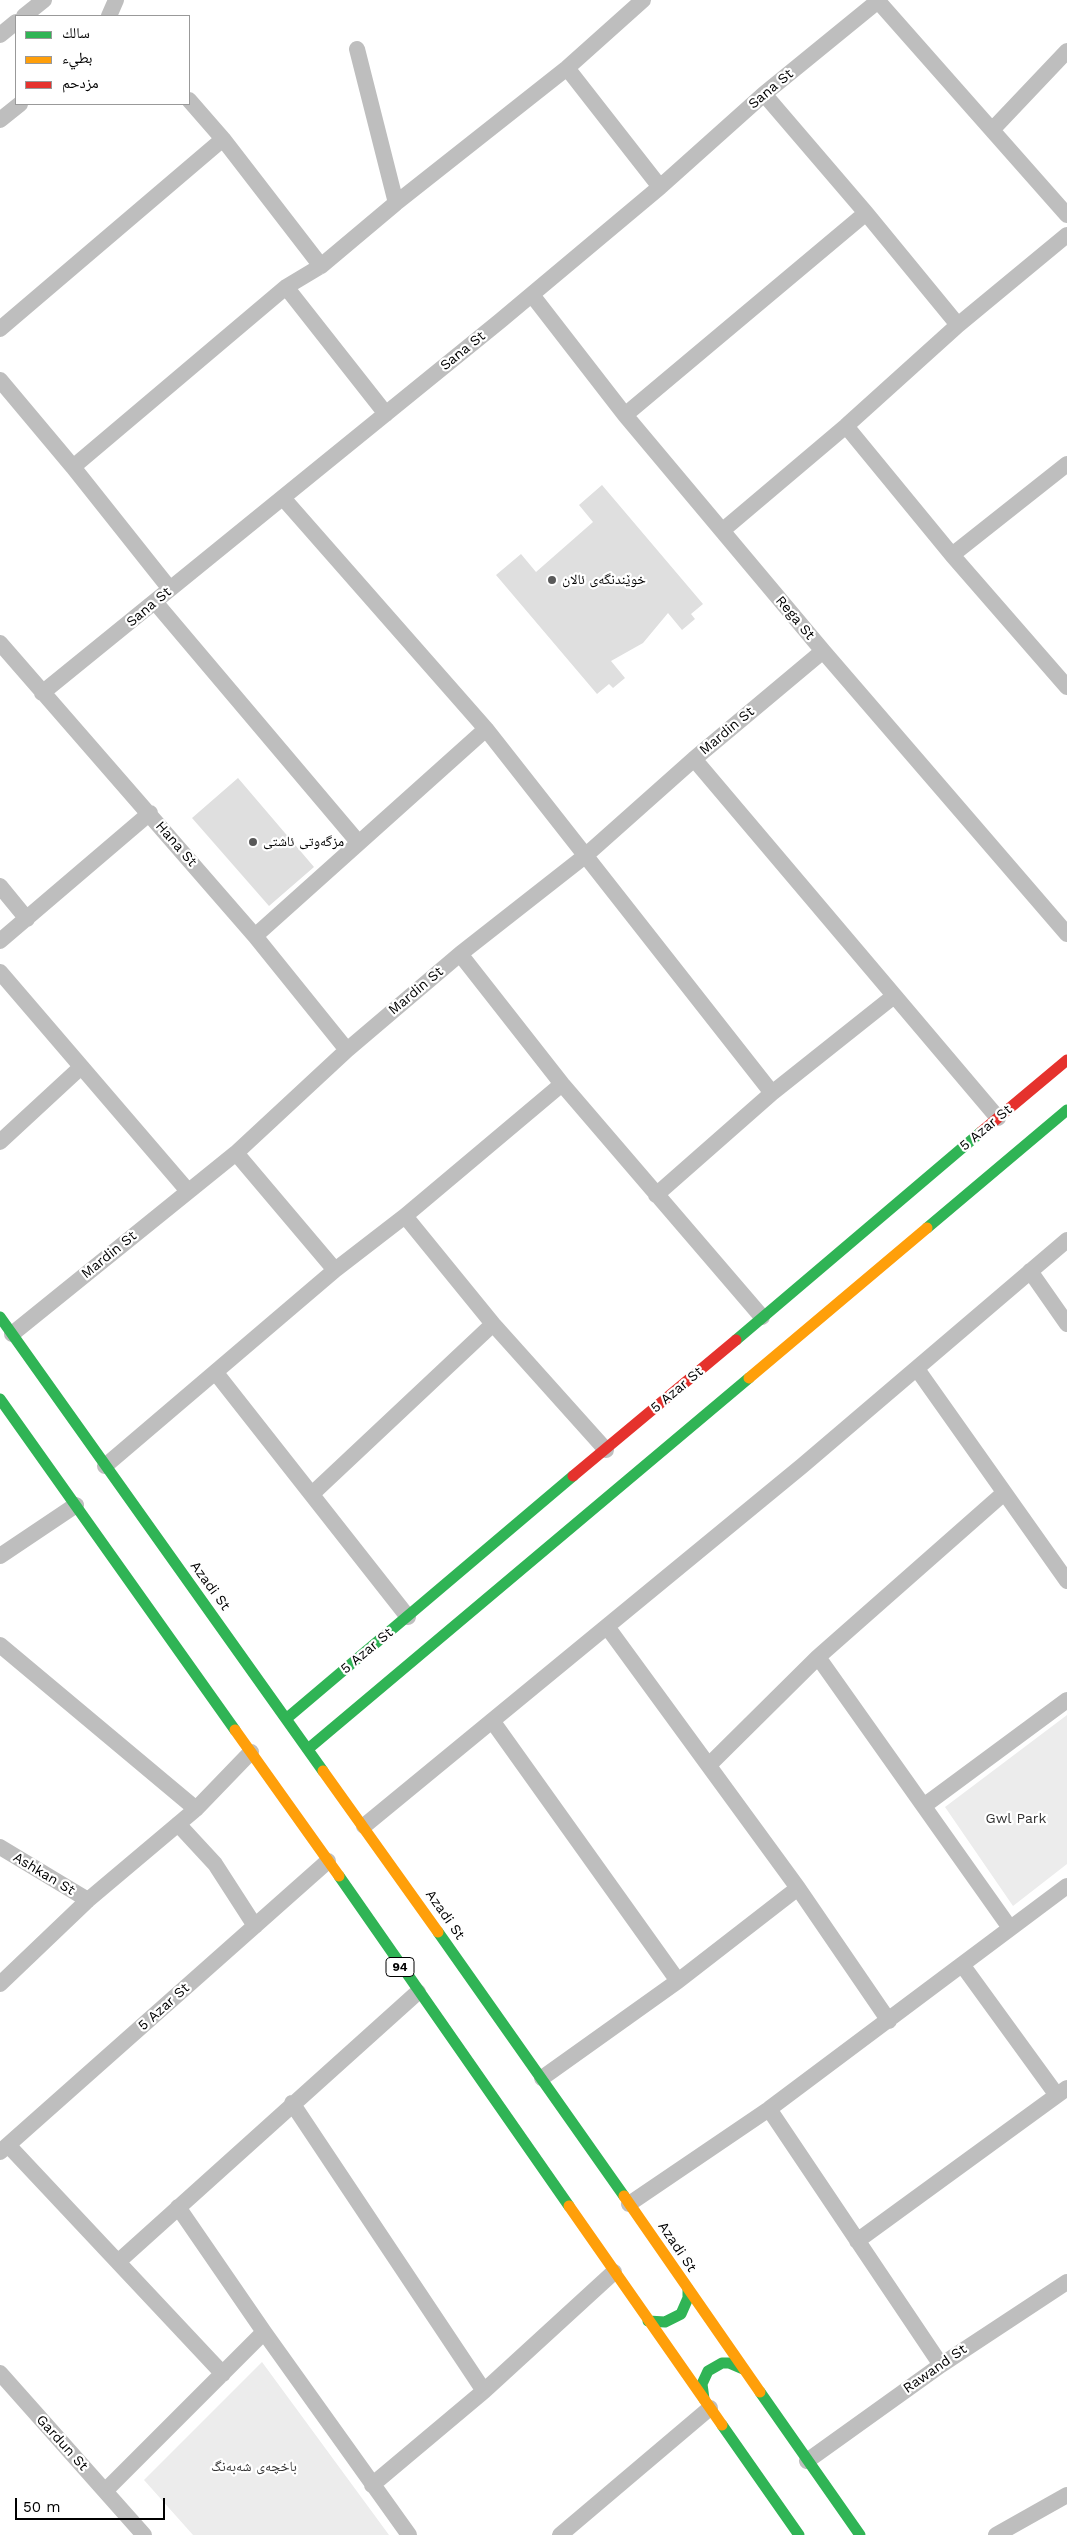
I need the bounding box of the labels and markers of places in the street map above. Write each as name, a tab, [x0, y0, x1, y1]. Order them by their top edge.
place label: خوێندنگەی ئالان	[562, 572, 646, 588]
marker: خوێندنگەی ئالان	[546, 574, 558, 586]
place label: مزگەوتی ئاشتی	[263, 834, 344, 850]
marker: مزگەوتی ئاشتی	[247, 836, 259, 848]

